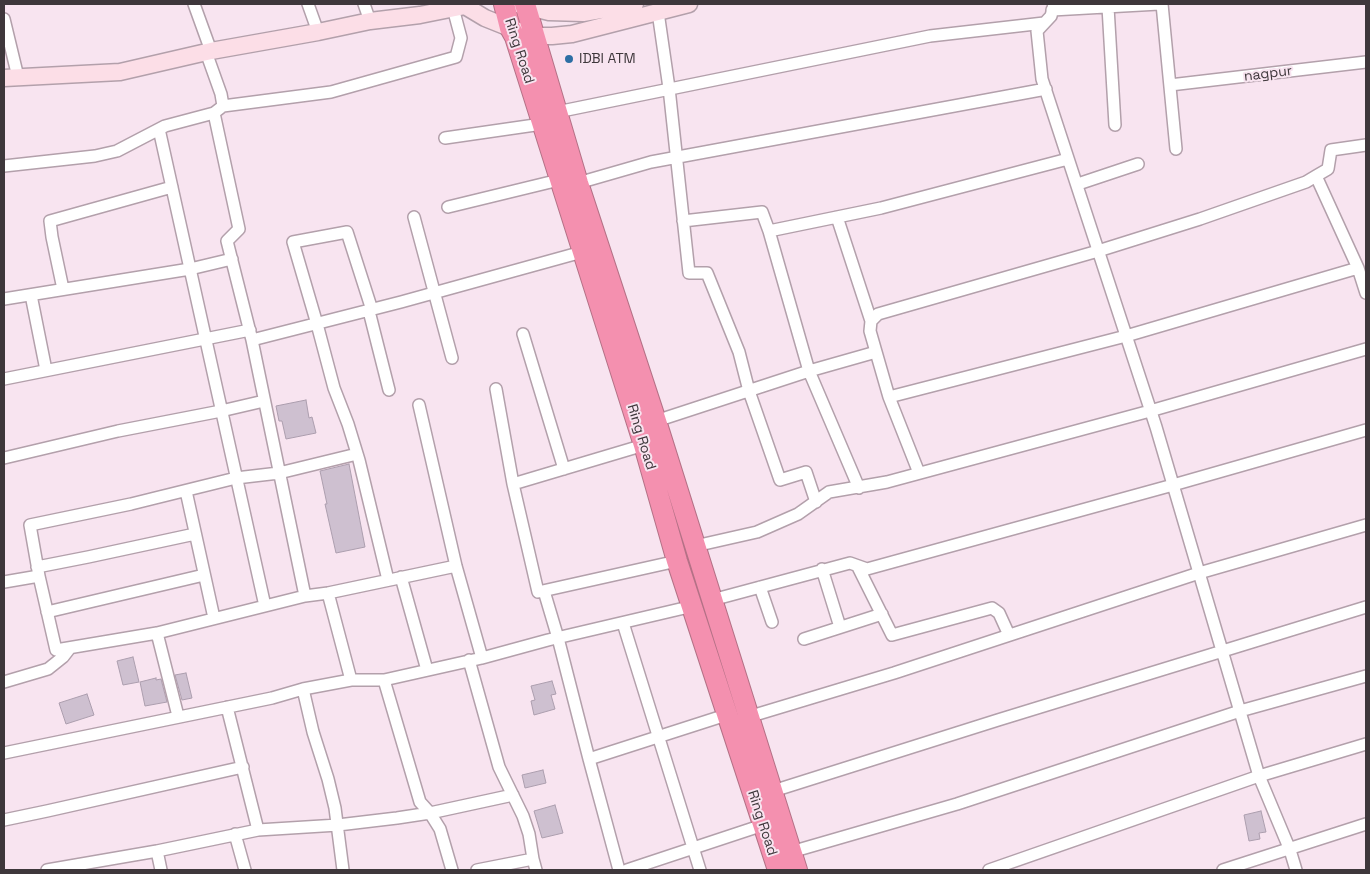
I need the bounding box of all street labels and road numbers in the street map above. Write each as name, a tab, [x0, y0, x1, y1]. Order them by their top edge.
street label: Ring Road	[501, 16, 537, 86]
street label: nagpur	[1243, 63, 1293, 85]
street label: Ring Road	[623, 402, 659, 472]
street label: Ring Road	[744, 788, 780, 858]

